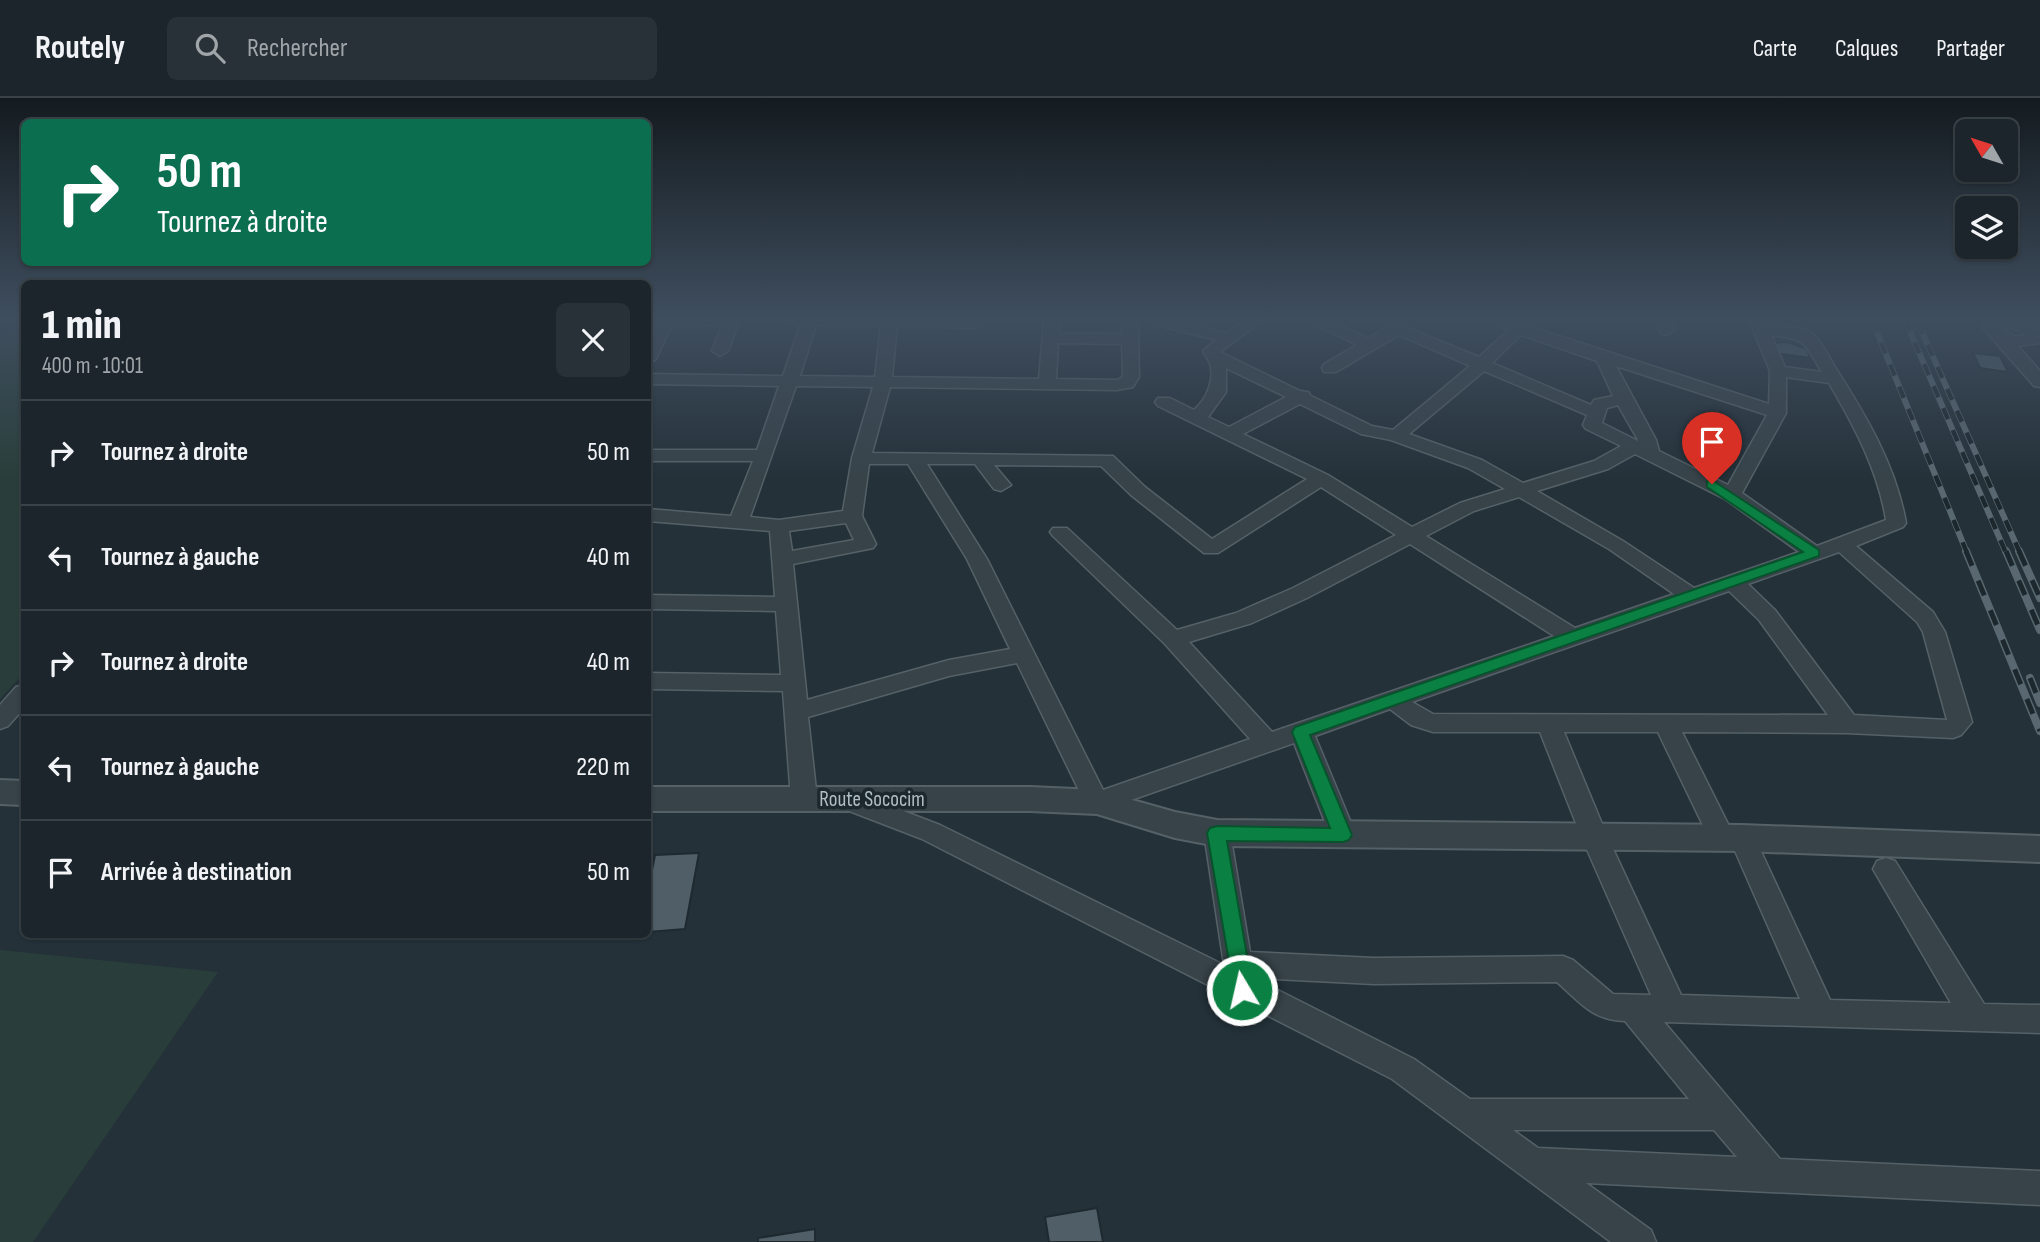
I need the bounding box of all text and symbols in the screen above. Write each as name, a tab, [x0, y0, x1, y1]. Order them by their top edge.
search box	[167, 17, 657, 80]
text: Routely	[35, 28, 125, 68]
icon: search	[191, 29, 229, 67]
text: Rechercher	[247, 33, 348, 64]
text: Carte	[1753, 34, 1797, 63]
text: Calques	[1835, 34, 1898, 63]
text: Partager	[1936, 34, 2005, 63]
north arrow	[1955, 119, 2018, 182]
map controls	[1955, 119, 2018, 259]
text: 50 m	[157, 143, 242, 202]
icon: right	[42, 147, 133, 238]
button: layers	[1955, 196, 2018, 259]
text: Tournez à droite	[157, 203, 328, 242]
text: 1 min	[42, 300, 122, 351]
button: close	[556, 303, 630, 377]
text: 400 m · 10:01	[42, 352, 143, 380]
pin	[1682, 412, 1742, 484]
icon: arrive	[1693, 423, 1731, 461]
icon: right	[42, 434, 80, 472]
text: Tournez à droite	[101, 437, 248, 468]
text: 50 m	[587, 437, 630, 468]
icon: left	[42, 539, 80, 577]
text: Tournez à gauche	[101, 542, 259, 573]
text: 40 m	[587, 542, 630, 573]
icon: right	[42, 644, 80, 682]
text: Tournez à droite	[101, 647, 248, 678]
text: 40 m	[587, 647, 630, 678]
icon: left	[42, 749, 80, 787]
text: Tournez à gauche	[101, 752, 259, 783]
text: 220 m	[576, 752, 630, 783]
street label: Route Sococim	[819, 787, 925, 812]
icon: arrive	[42, 854, 80, 892]
text: Arrivée à destination	[101, 857, 292, 888]
text: 50 m	[587, 857, 630, 888]
position arrow	[1205, 953, 1279, 1027]

